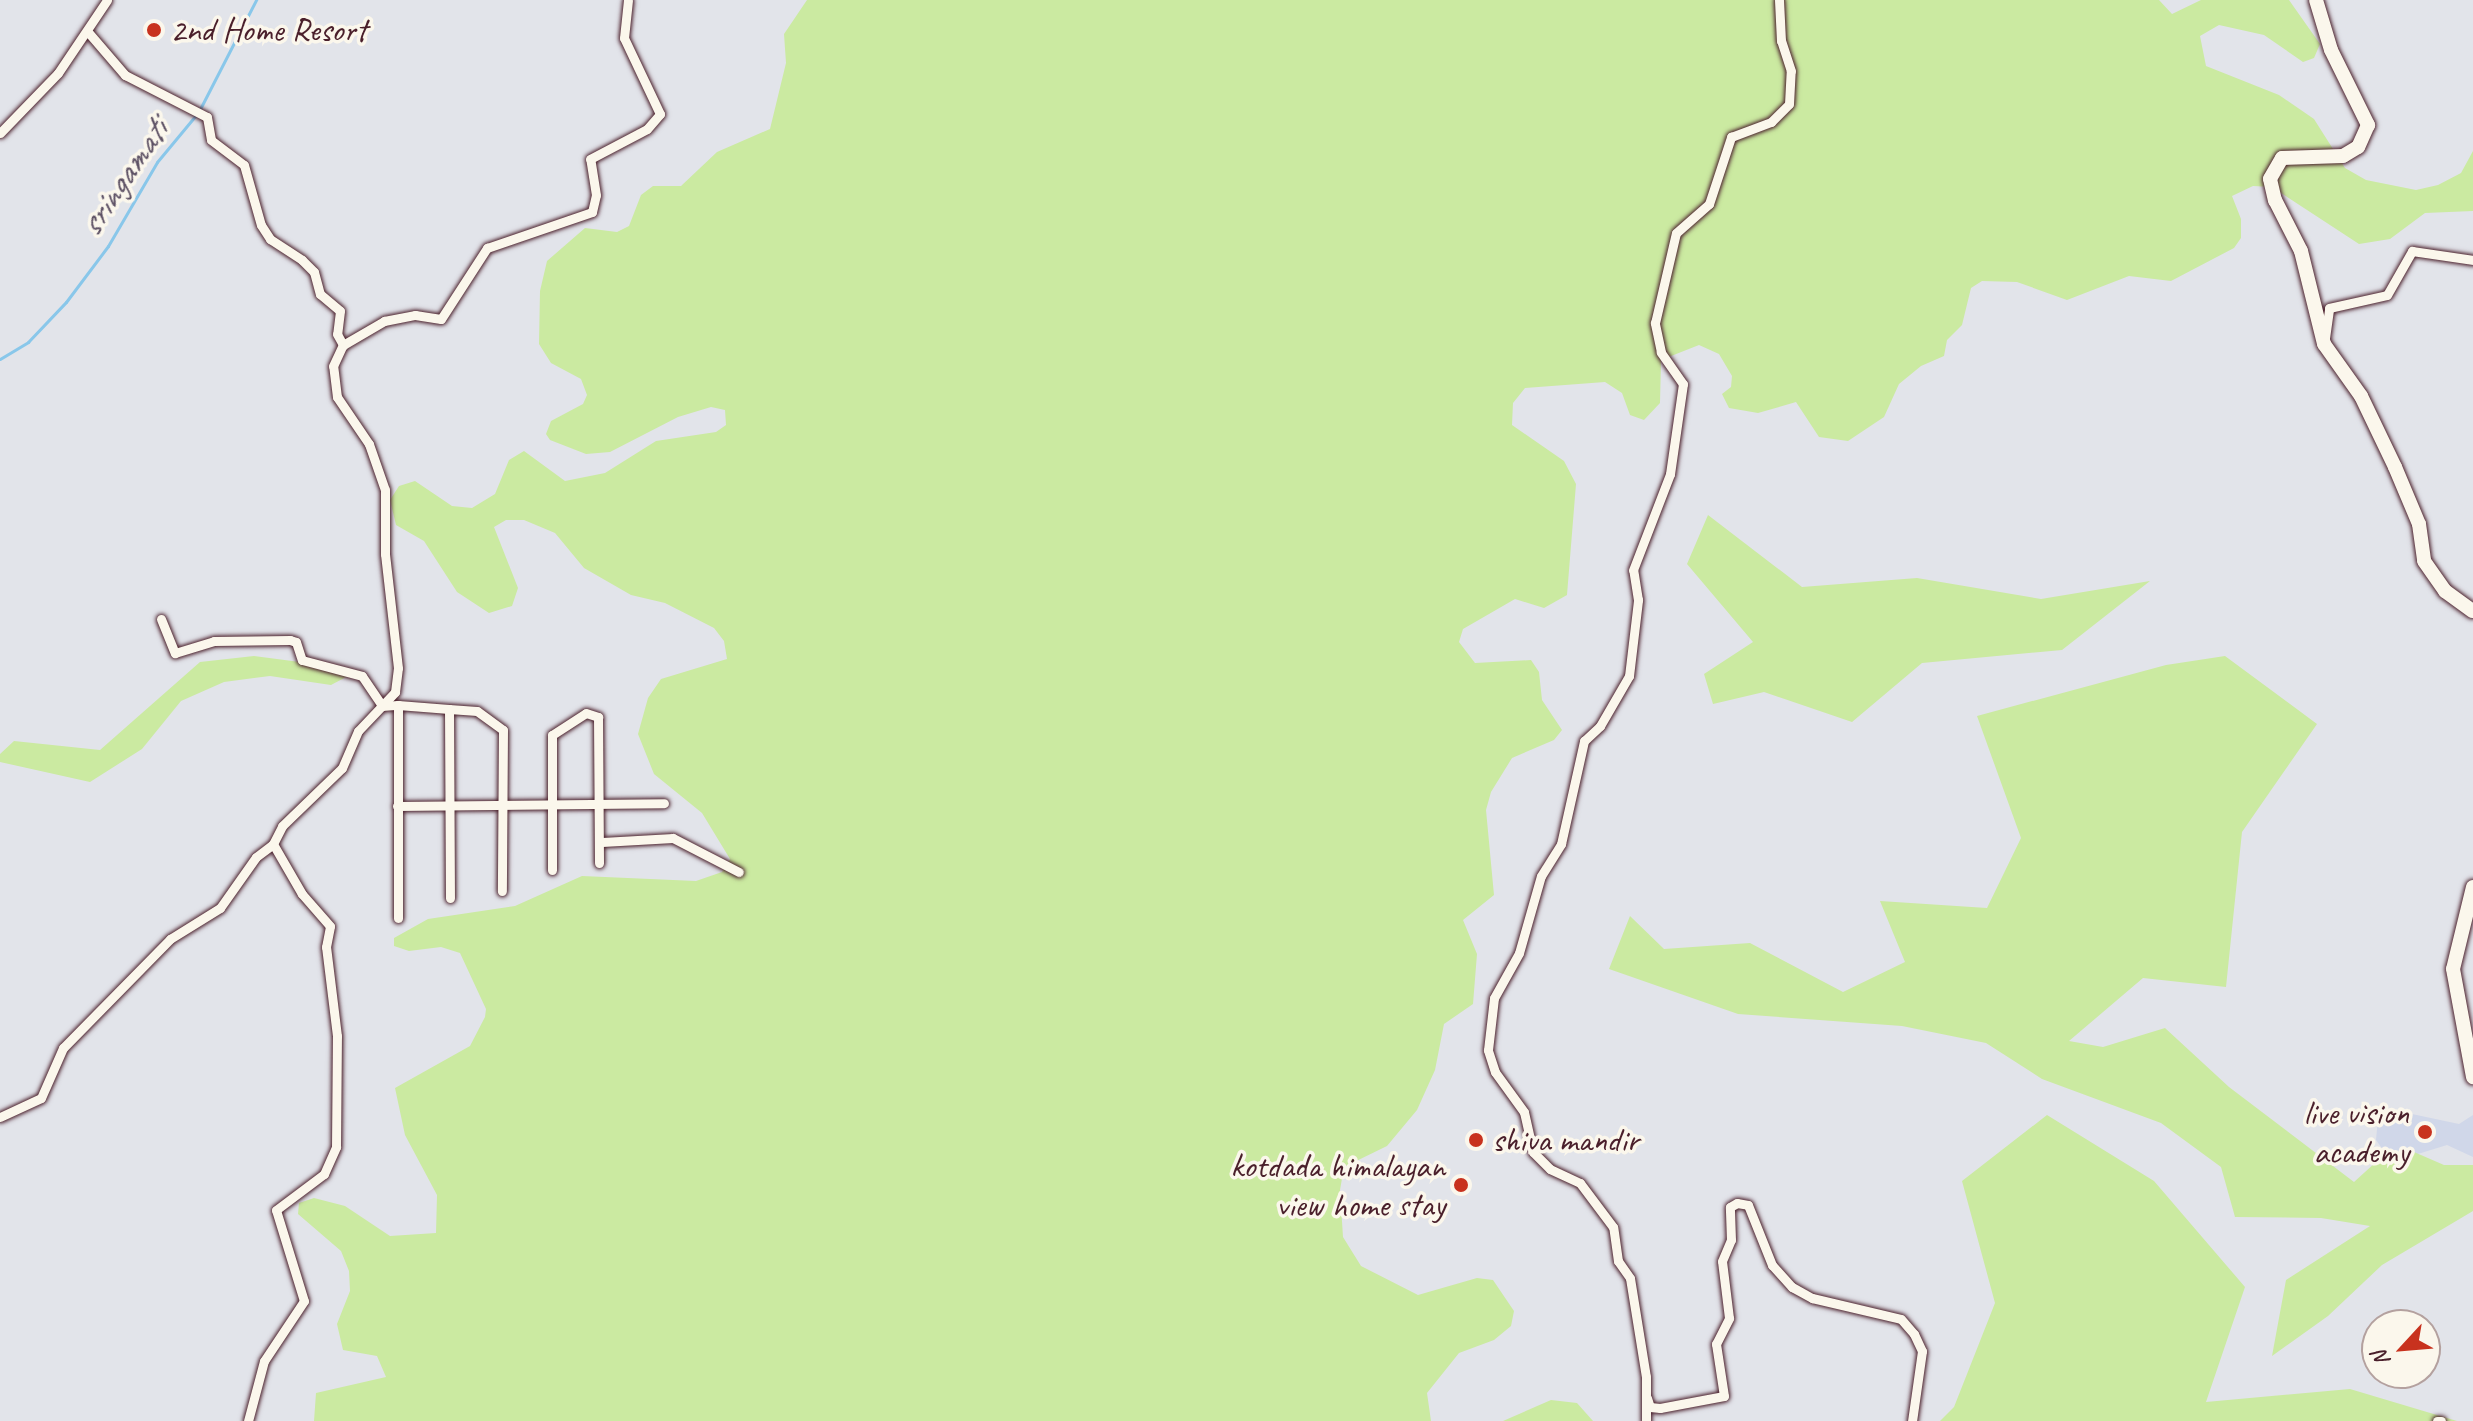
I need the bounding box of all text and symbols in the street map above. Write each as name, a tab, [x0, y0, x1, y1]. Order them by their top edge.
place label: 2nd Home Resort	[170, 10, 368, 50]
marker: 2nd Home Resort	[145, 21, 163, 39]
water label: sringamati	[69, 112, 177, 244]
place label: live vision academy	[2303, 1092, 2409, 1172]
place label: shiva mandir	[1492, 1120, 1640, 1160]
marker: live vision academy	[2416, 1123, 2434, 1141]
marker: shiva mandir	[1467, 1131, 1485, 1149]
place label: kotdada himalayan view home stay	[1229, 1145, 1445, 1224]
marker: kotdada himalayan view home stay	[1452, 1176, 1470, 1194]
north arrow	[2361, 1309, 2441, 1389]
text: N	[2366, 1346, 2397, 1371]

